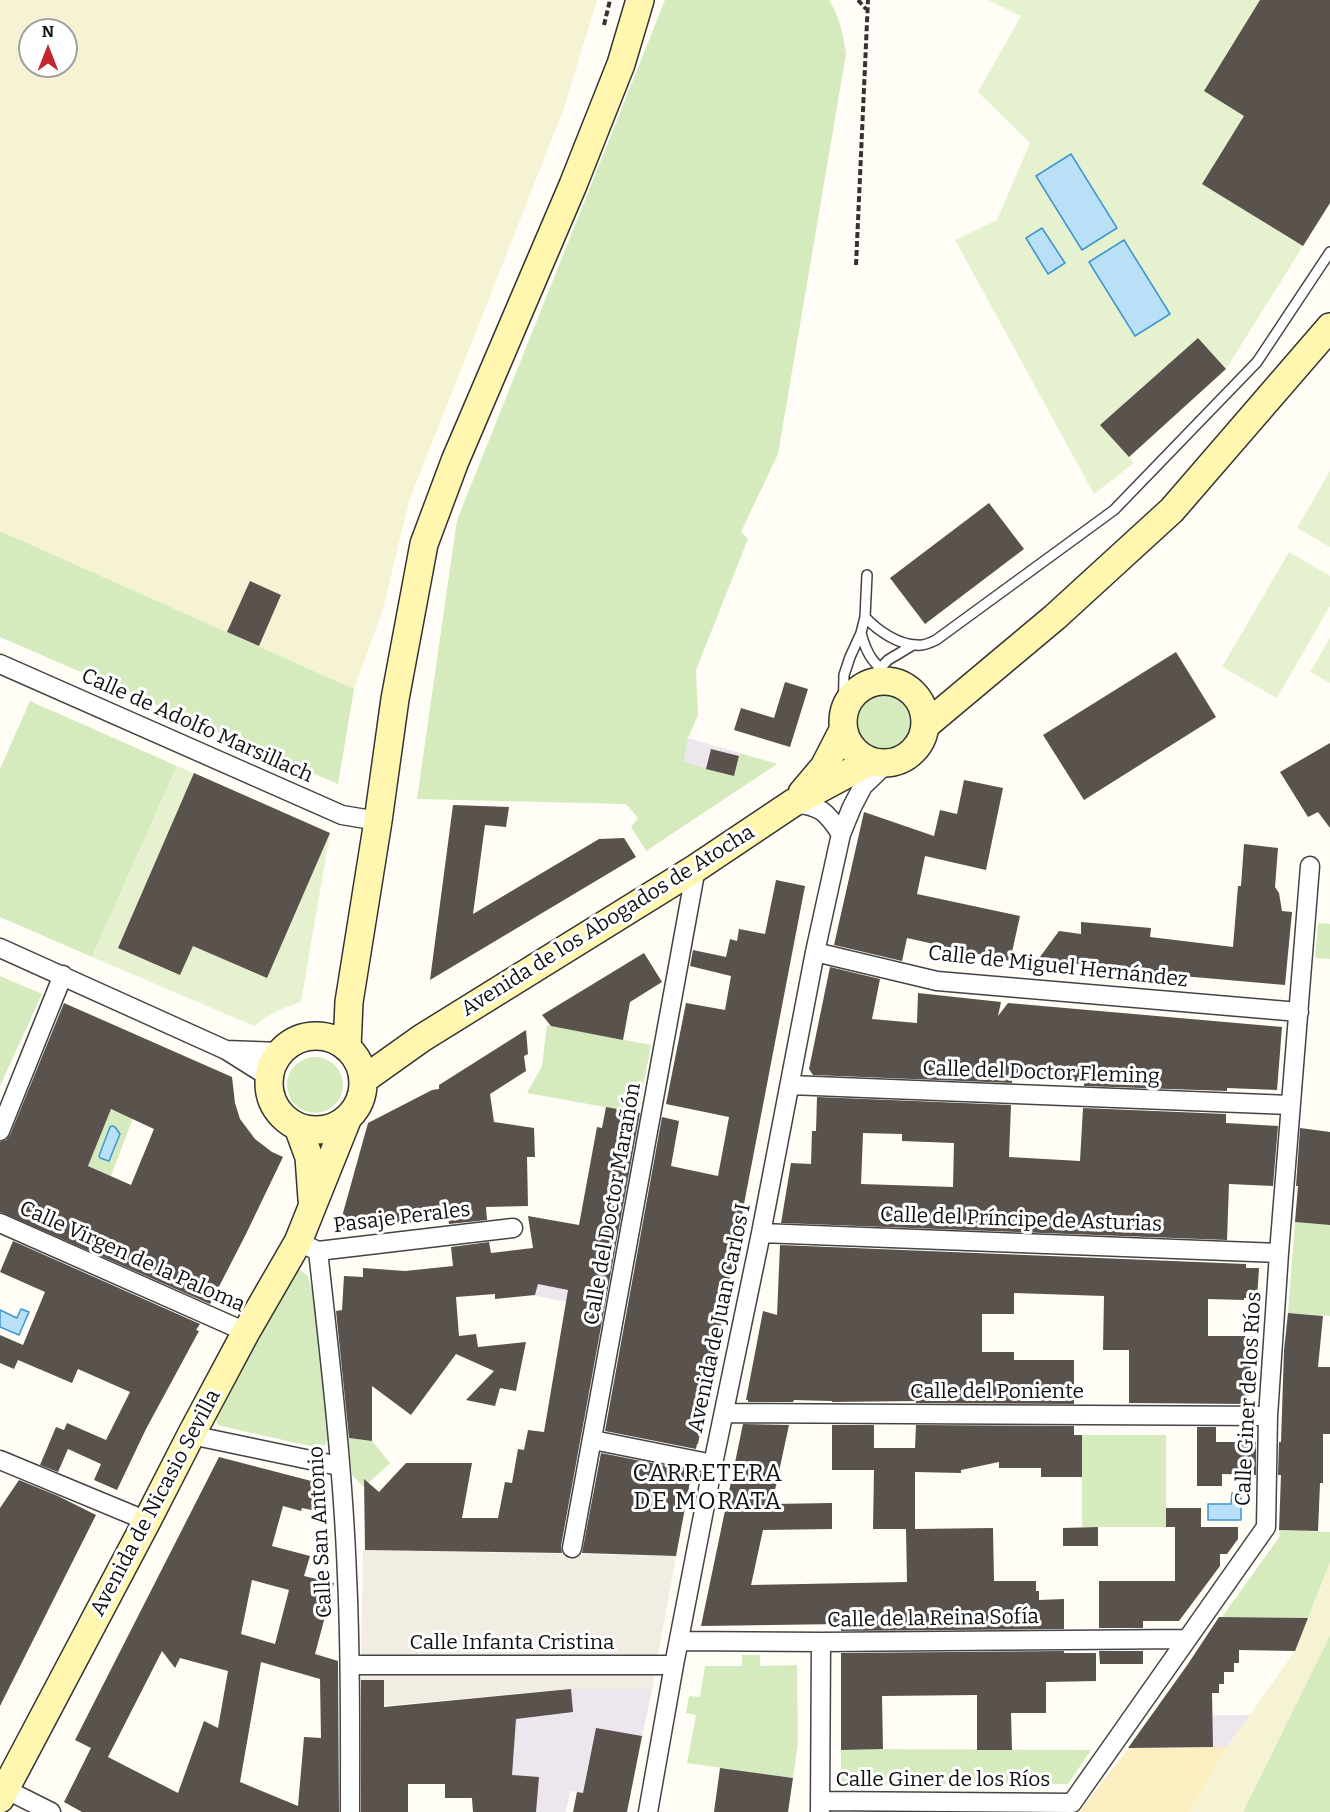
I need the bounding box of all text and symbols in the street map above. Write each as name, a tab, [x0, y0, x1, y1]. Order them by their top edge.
north arrow	[18, 18, 78, 78]
text: N	[42, 22, 54, 41]
street label: Calle de Adolfo Marsillach	[77, 663, 317, 789]
street label: Avenida de los Abogados de Atocha	[457, 820, 759, 1022]
street label: Calle de Miguel Hernández	[927, 941, 1189, 993]
street label: Calle del Doctor Fleming	[922, 1056, 1160, 1090]
street label: Calle del Doctor Marañón	[579, 1081, 647, 1327]
street label: Calle Virgen de la Paloma	[15, 1196, 249, 1318]
street label: Pasaje Perales	[332, 1197, 472, 1239]
street label: Avenida de Juan Carlos I	[683, 1201, 757, 1435]
street label: Calle del Príncipe de Asturias	[880, 1202, 1162, 1238]
street label: Calle Giner de los Ríos	[1231, 1291, 1267, 1507]
street label: Calle del Poniente	[910, 1379, 1084, 1405]
street label: Avenida de Nicasio Sevilla	[86, 1385, 226, 1621]
street label: Calle San Antonio	[304, 1445, 338, 1619]
district label: CARRETERA DE MORATA	[633, 1460, 783, 1516]
street label: Calle de la Reina Sofía	[827, 1605, 1039, 1633]
street label: Calle Infanta Cristina	[410, 1630, 614, 1656]
street label: Calle Giner de los Ríos	[836, 1767, 1050, 1793]

